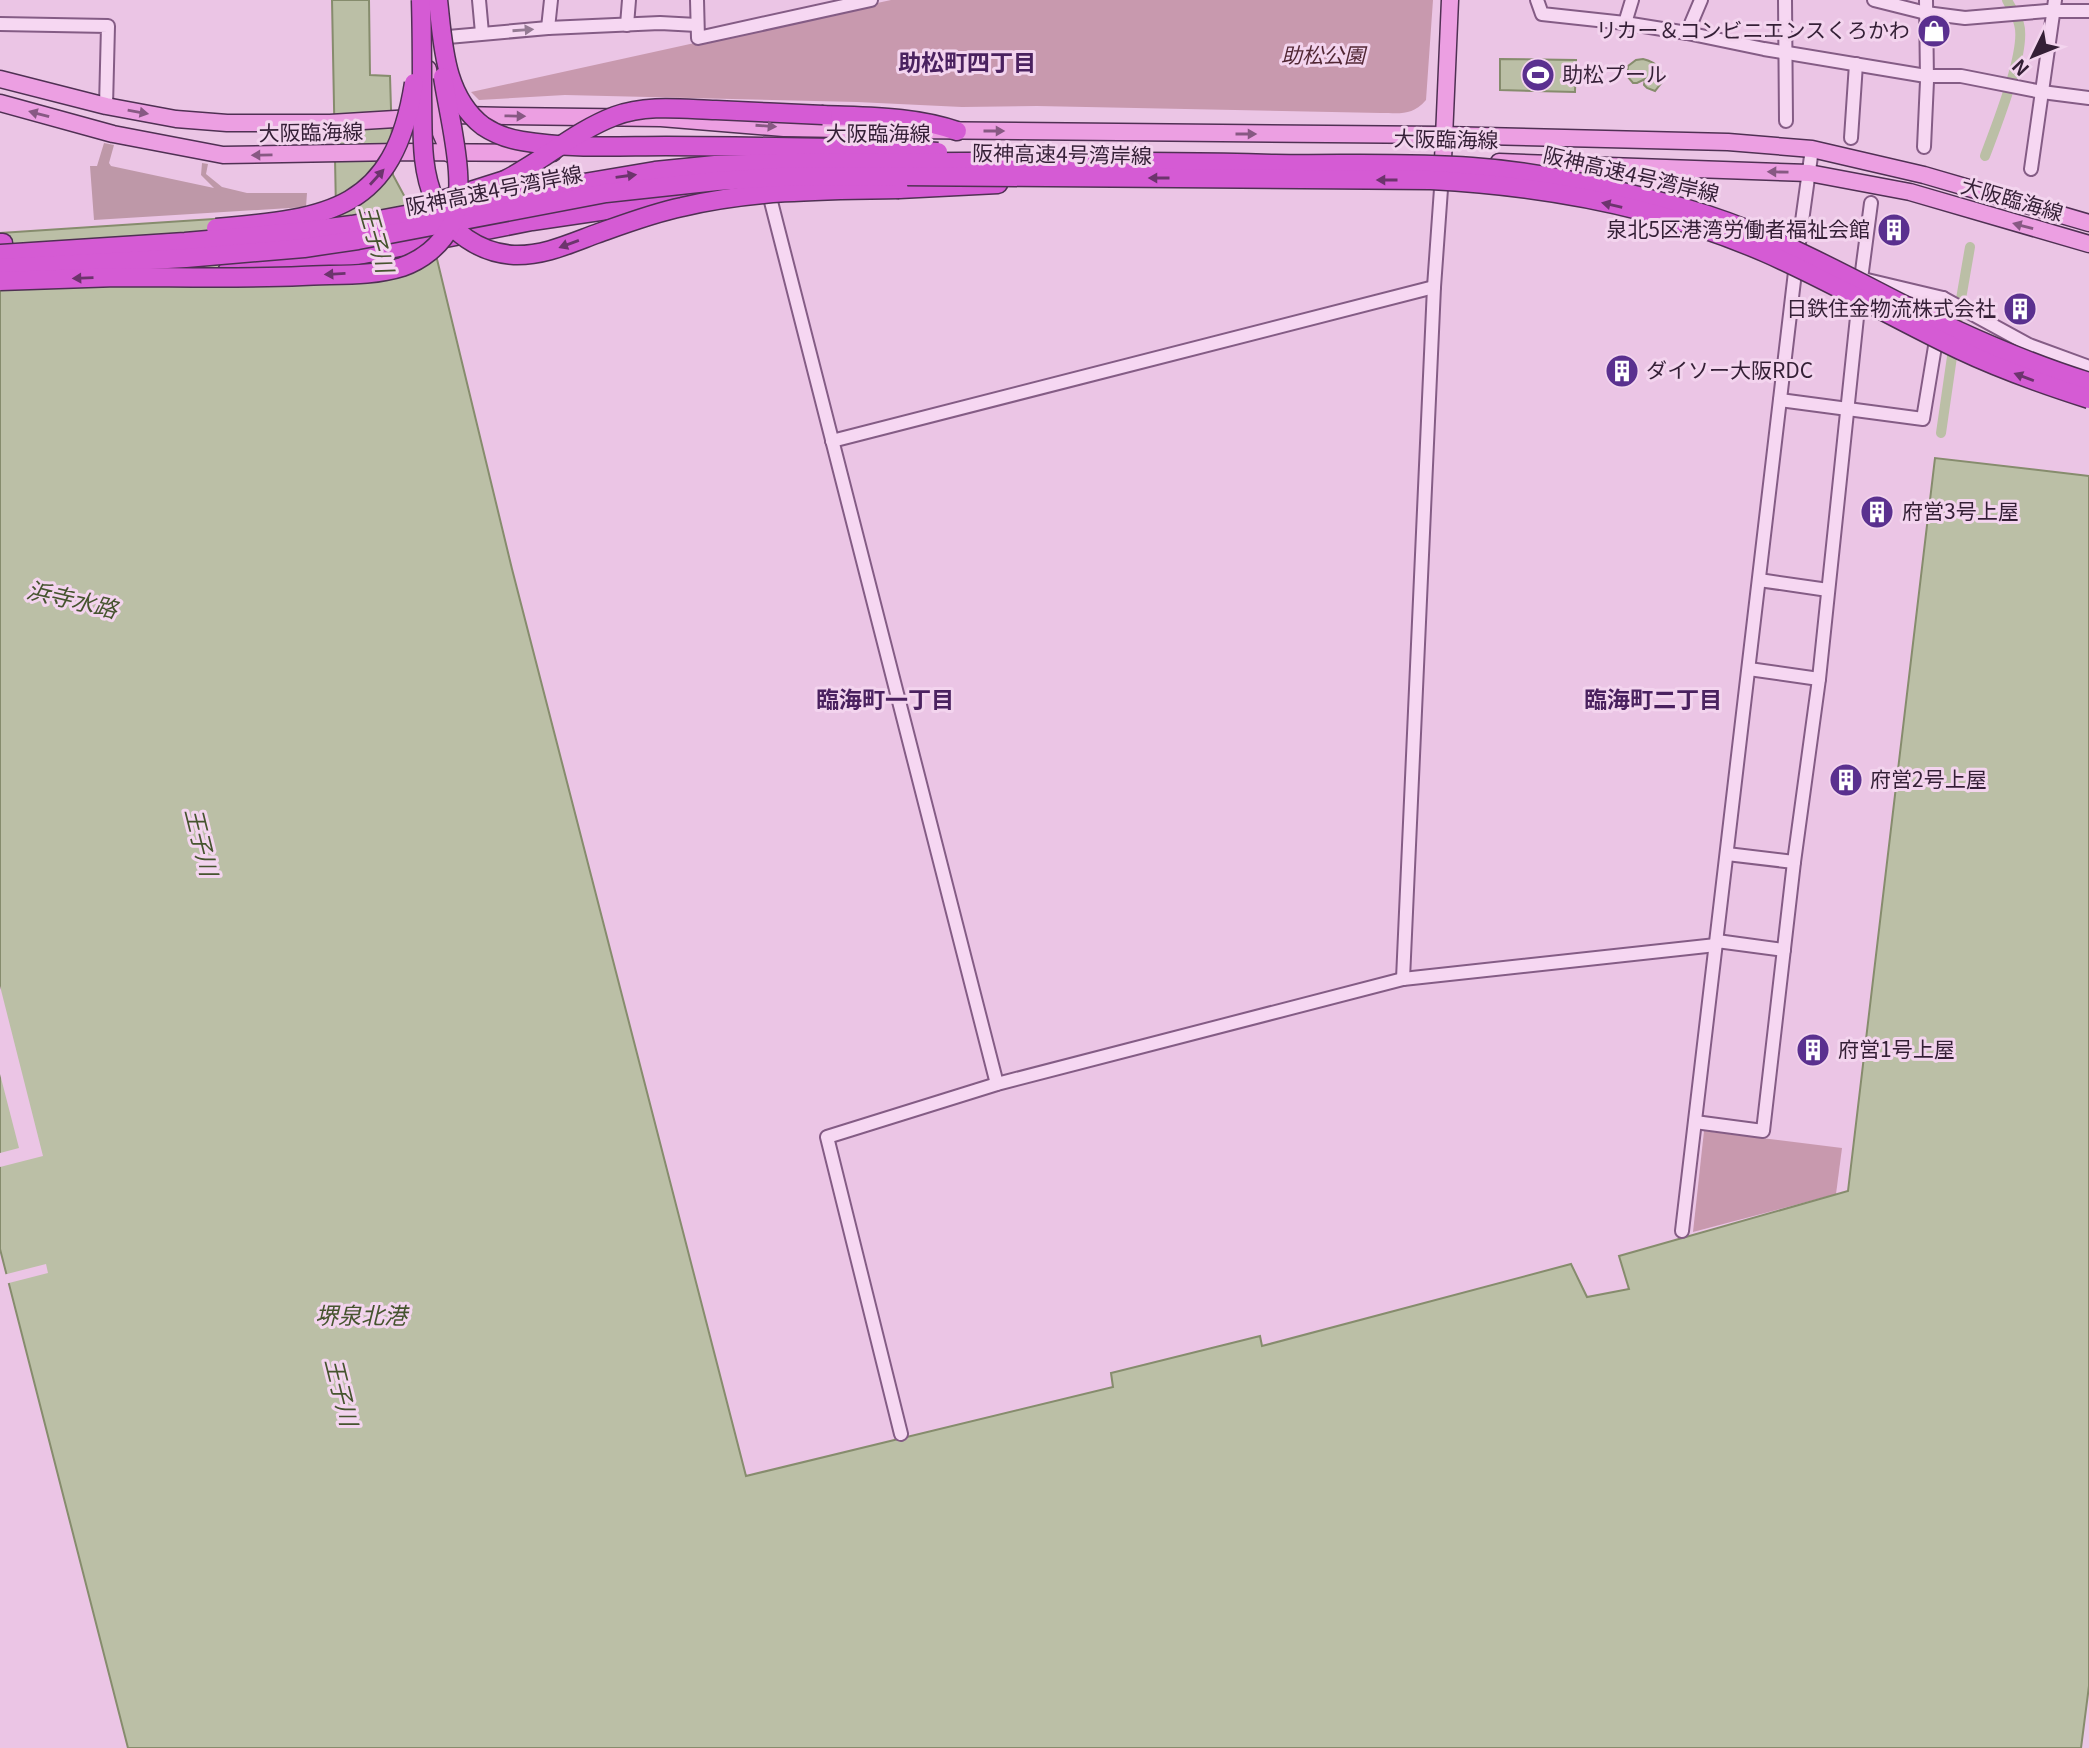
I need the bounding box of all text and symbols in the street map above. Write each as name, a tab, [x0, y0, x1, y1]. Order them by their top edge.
shop icon: リカー＆コンビニエンスくろかわ	[1915, 12, 1953, 50]
place label: リカー＆コンビニエンスくろかわ	[1595, 14, 1910, 44]
north arrow	[1998, 21, 2068, 91]
one-way arrow	[512, 24, 534, 35]
park label: 助松公園	[1281, 39, 1368, 69]
district label: 助松町四丁目	[898, 44, 1036, 78]
text: N	[2005, 54, 2034, 83]
sports icon: 助松プール	[1519, 56, 1557, 94]
place label: 助松プール	[1562, 58, 1667, 88]
one-way arrow	[127, 107, 149, 118]
one-way arrow	[29, 108, 50, 118]
one-way arrow	[504, 110, 526, 122]
street label: 大阪臨海線	[258, 115, 364, 147]
street label: 大阪臨海線	[826, 117, 931, 147]
one-way arrow	[756, 121, 778, 132]
street label: 大阪臨海線	[1393, 122, 1499, 154]
one-way arrow	[983, 125, 1005, 137]
one-way arrow	[1235, 128, 1257, 139]
street label: 阪神高速4号湾岸線	[972, 136, 1152, 170]
street label: 阪神高速4号湾岸線	[1541, 138, 1722, 208]
one-way arrow	[251, 149, 273, 160]
street label: 阪神高速4号湾岸線	[403, 157, 585, 221]
one-way arrow	[1767, 166, 1789, 178]
one-way arrow	[369, 168, 385, 186]
street label: 大阪臨海線	[1958, 169, 2067, 227]
one-way arrow	[615, 170, 637, 181]
one-way arrow	[1148, 173, 1170, 184]
one-way arrow	[1376, 174, 1398, 186]
one-way arrow	[1601, 199, 1623, 210]
water label: 王子川	[352, 201, 405, 279]
building icon: 泉北5区港湾労働者福祉会館	[1875, 211, 1913, 249]
place label: 泉北5区港湾労働者福祉会館	[1606, 213, 1870, 243]
one-way arrow	[2012, 220, 2034, 231]
one-way arrow	[558, 239, 579, 250]
one-way arrow	[324, 269, 346, 280]
one-way arrow	[72, 273, 94, 284]
building icon: 日鉄住金物流株式会社	[2001, 290, 2039, 328]
place label: 日鉄住金物流株式会社	[1786, 292, 1996, 322]
building icon: ダイソー大阪RDC	[1603, 352, 1641, 390]
place label: ダイソー大阪RDC	[1646, 354, 1813, 384]
one-way arrow	[2014, 371, 2035, 382]
building icon: 府営3号上屋	[1858, 493, 1896, 531]
place label: 府営3号上屋	[1902, 495, 2019, 525]
water label: 浜寺水路	[24, 571, 123, 625]
district label: 臨海町一丁目	[816, 681, 954, 715]
district label: 臨海町二丁目	[1584, 681, 1722, 715]
building icon: 府営2号上屋	[1827, 761, 1865, 799]
place label: 府営2号上屋	[1870, 763, 1987, 793]
water label: 王子川	[178, 804, 229, 882]
building icon: 府営1号上屋	[1794, 1031, 1832, 1069]
place label: 府営1号上屋	[1838, 1033, 1955, 1063]
water label: 堺泉北港	[315, 1297, 410, 1331]
water label: 王子川	[318, 1354, 369, 1432]

